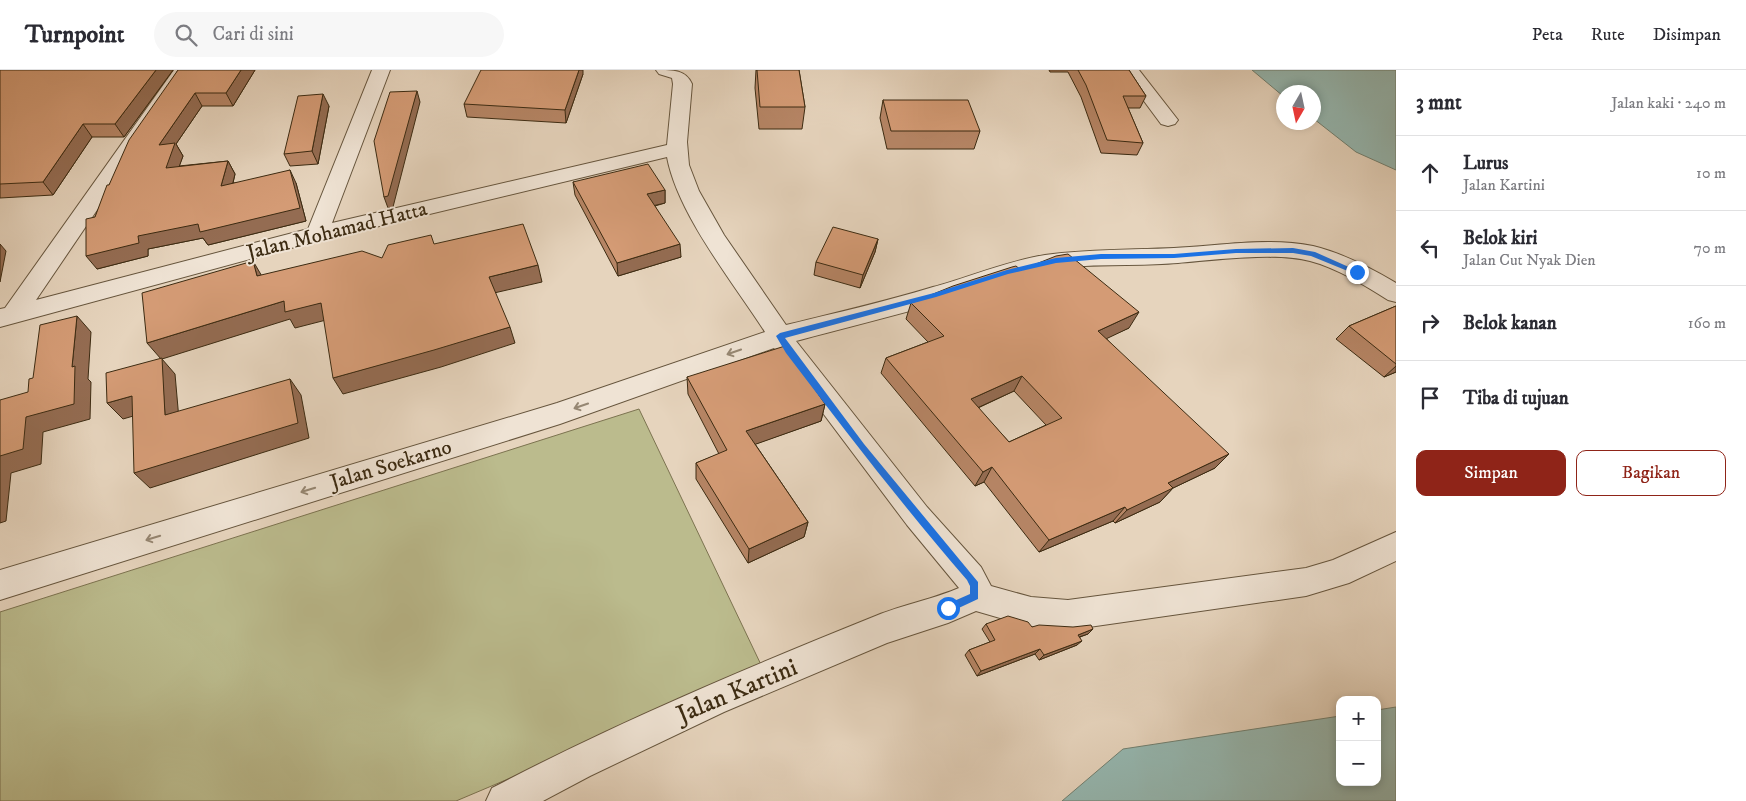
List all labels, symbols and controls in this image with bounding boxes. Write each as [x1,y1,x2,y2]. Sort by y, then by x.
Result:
search box [154,12,504,57]
text: Turnpoint [25,20,124,50]
icon: search [172,21,200,49]
text: Cari di sini [212,23,294,46]
text: Peta [1532,24,1563,46]
text: Rute [1591,24,1625,46]
text: Disimpan [1653,24,1721,46]
north arrow [1276,85,1321,130]
text: 3 mnt [1416,90,1462,116]
text: Jalan kaki · 240 m [1611,93,1726,113]
text: Lurus [1463,152,1508,175]
icon: ahead [1416,159,1444,187]
text: 10 m [1696,163,1726,183]
text: Jalan Kartini [1463,175,1545,195]
street label: Jalan Mohamad Hatta [242,196,430,266]
text: Belok kiri [1463,227,1537,250]
icon: left [1416,234,1444,262]
text: 70 m [1694,238,1726,258]
text: Jalan Cut Nyak Dien [1463,250,1596,270]
route end [1346,261,1369,284]
icon: right [1416,309,1444,337]
text: Belok kanan [1463,312,1557,335]
text: 160 m [1688,313,1726,333]
one-way arrow [727,348,742,357]
icon: arrive [1416,384,1444,412]
text: Tiba di tujuan [1463,387,1569,410]
one-way arrow [573,402,589,411]
street label: Jalan Soekarno [325,434,455,496]
button: Simpan [1416,450,1566,496]
button: Bagikan [1576,450,1726,496]
one-way arrow [301,486,317,496]
one-way arrow [146,534,161,543]
route start [937,597,960,620]
street label: Jalan Kartini [670,652,802,731]
map controls [1336,696,1381,786]
button: + [1336,696,1381,741]
button: − [1336,741,1381,786]

